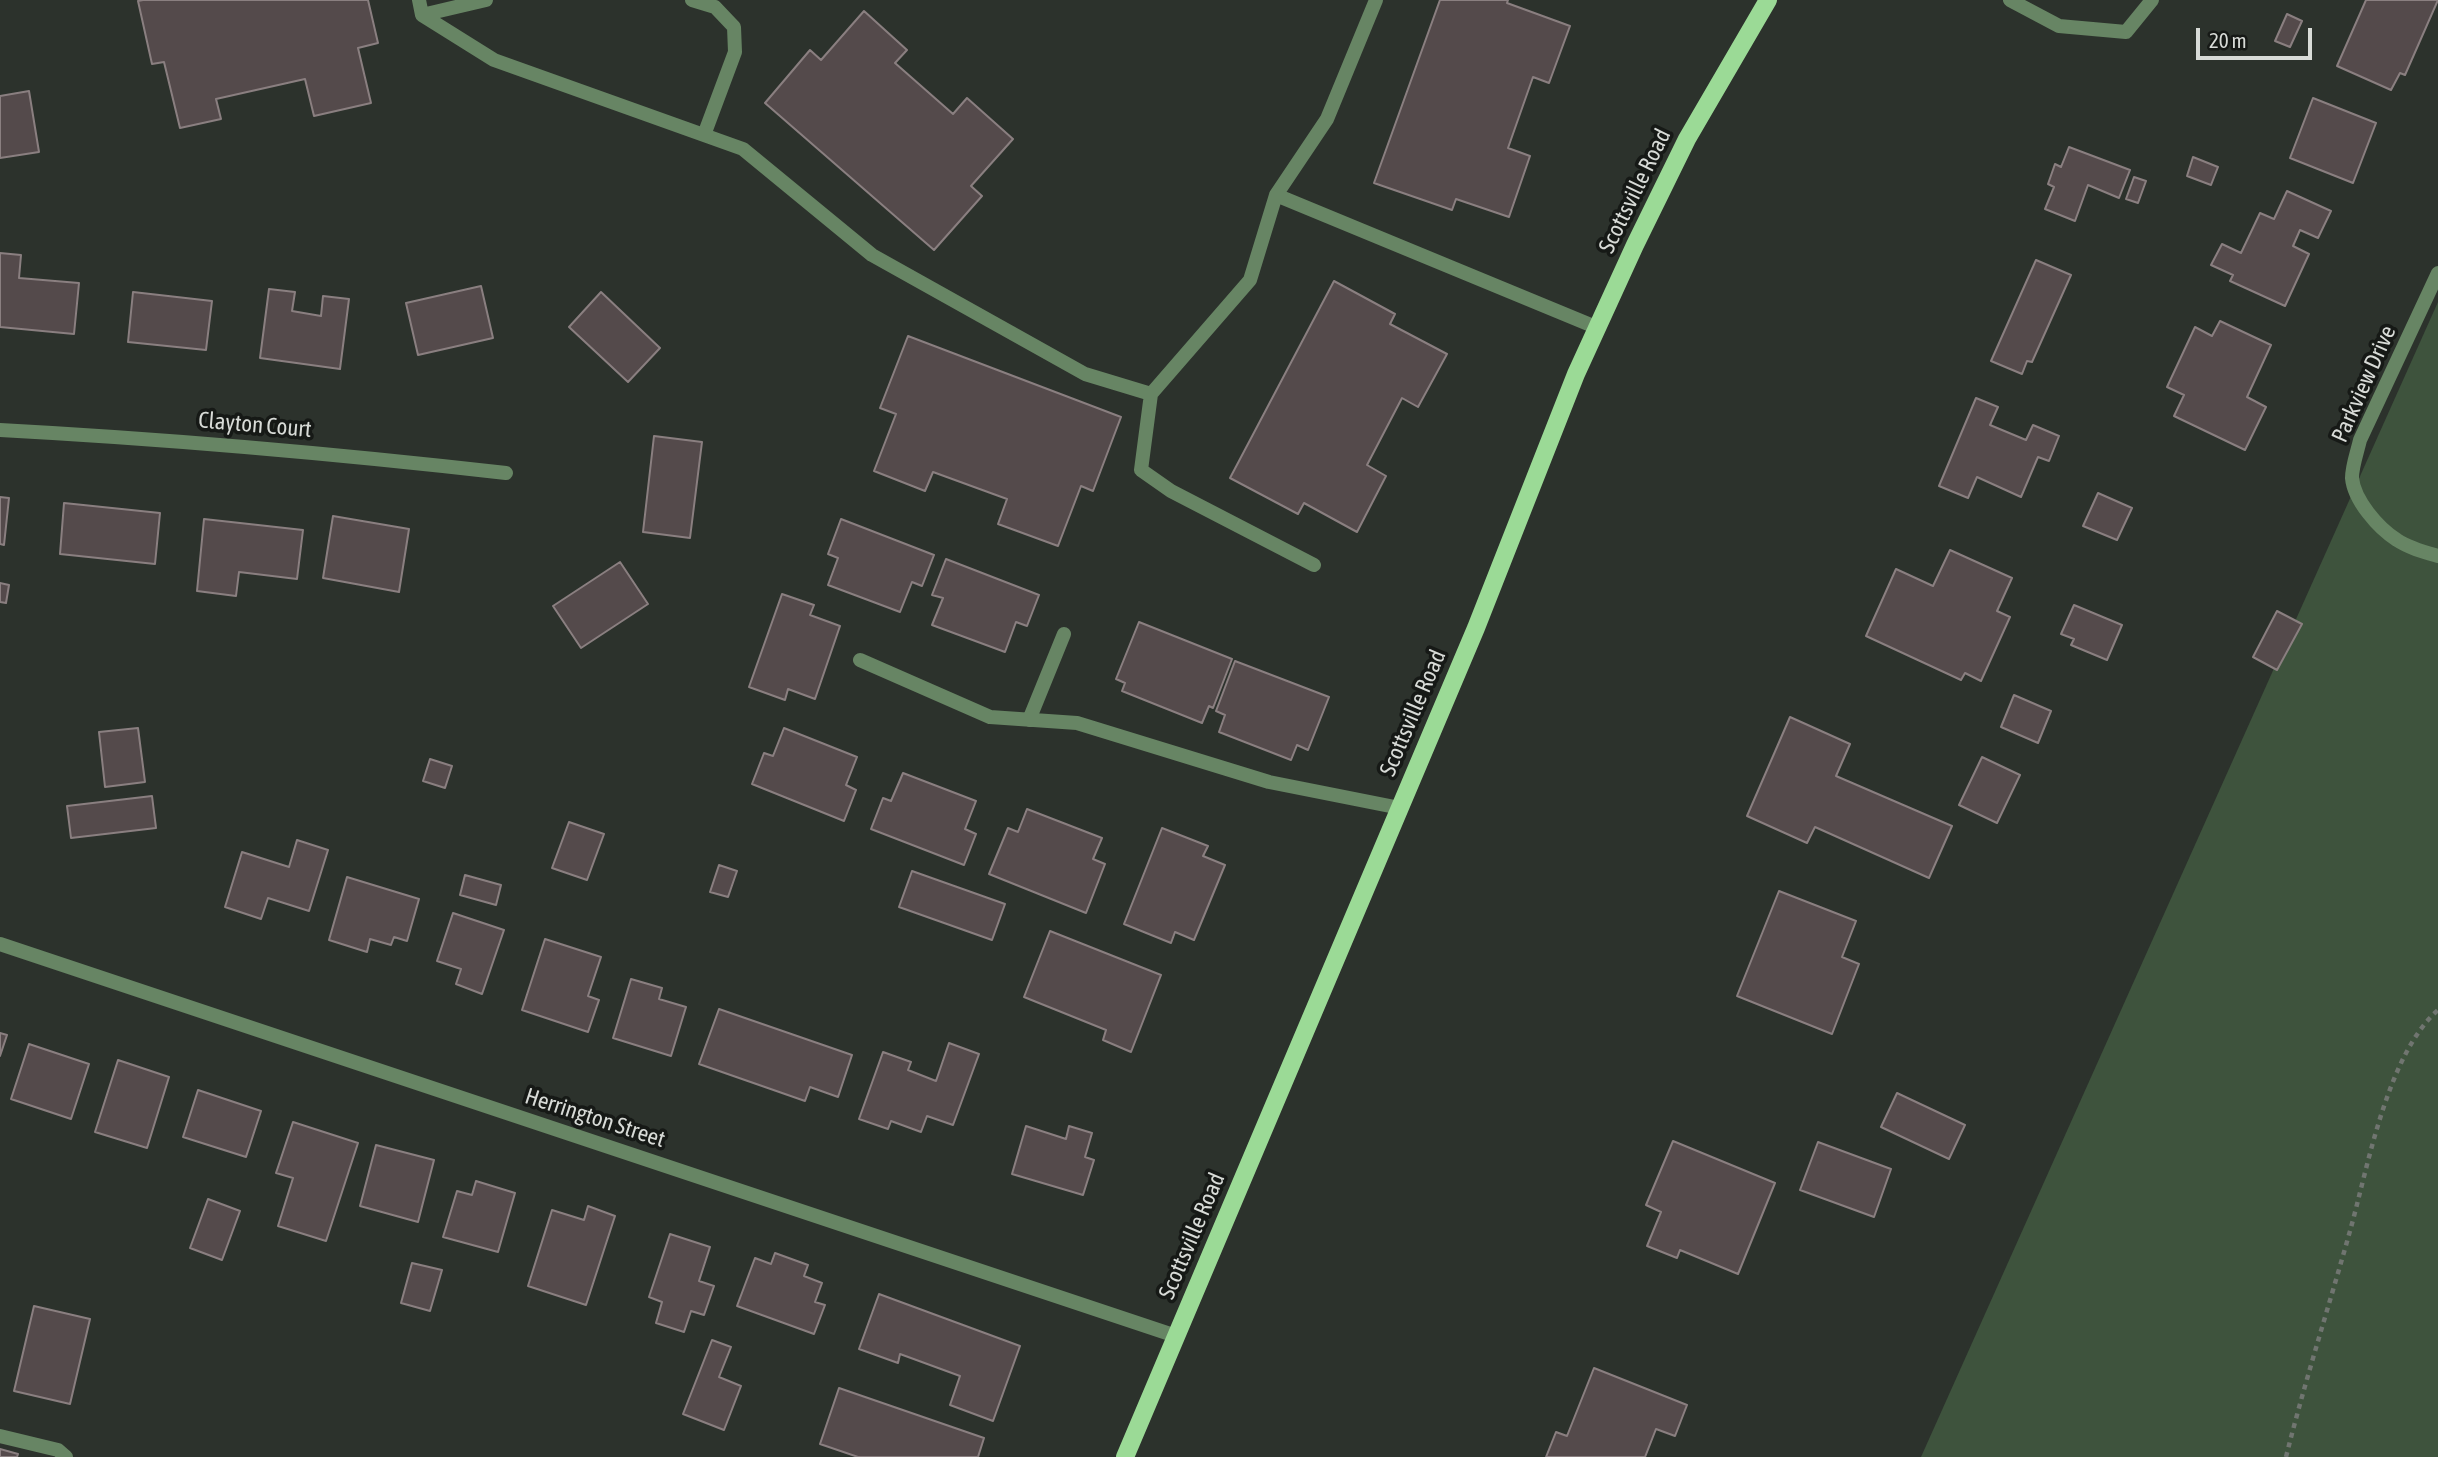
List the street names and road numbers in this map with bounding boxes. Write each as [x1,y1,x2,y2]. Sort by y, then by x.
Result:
street label: Scottsville Road [1593,124,1677,258]
street label: Parkview Drive [2326,321,2402,447]
street label: Clayton Court [197,406,313,444]
street label: Scottsville Road [1374,646,1452,780]
street label: Herrington Street [521,1082,669,1154]
street label: Scottsville Road [1153,1169,1231,1303]

